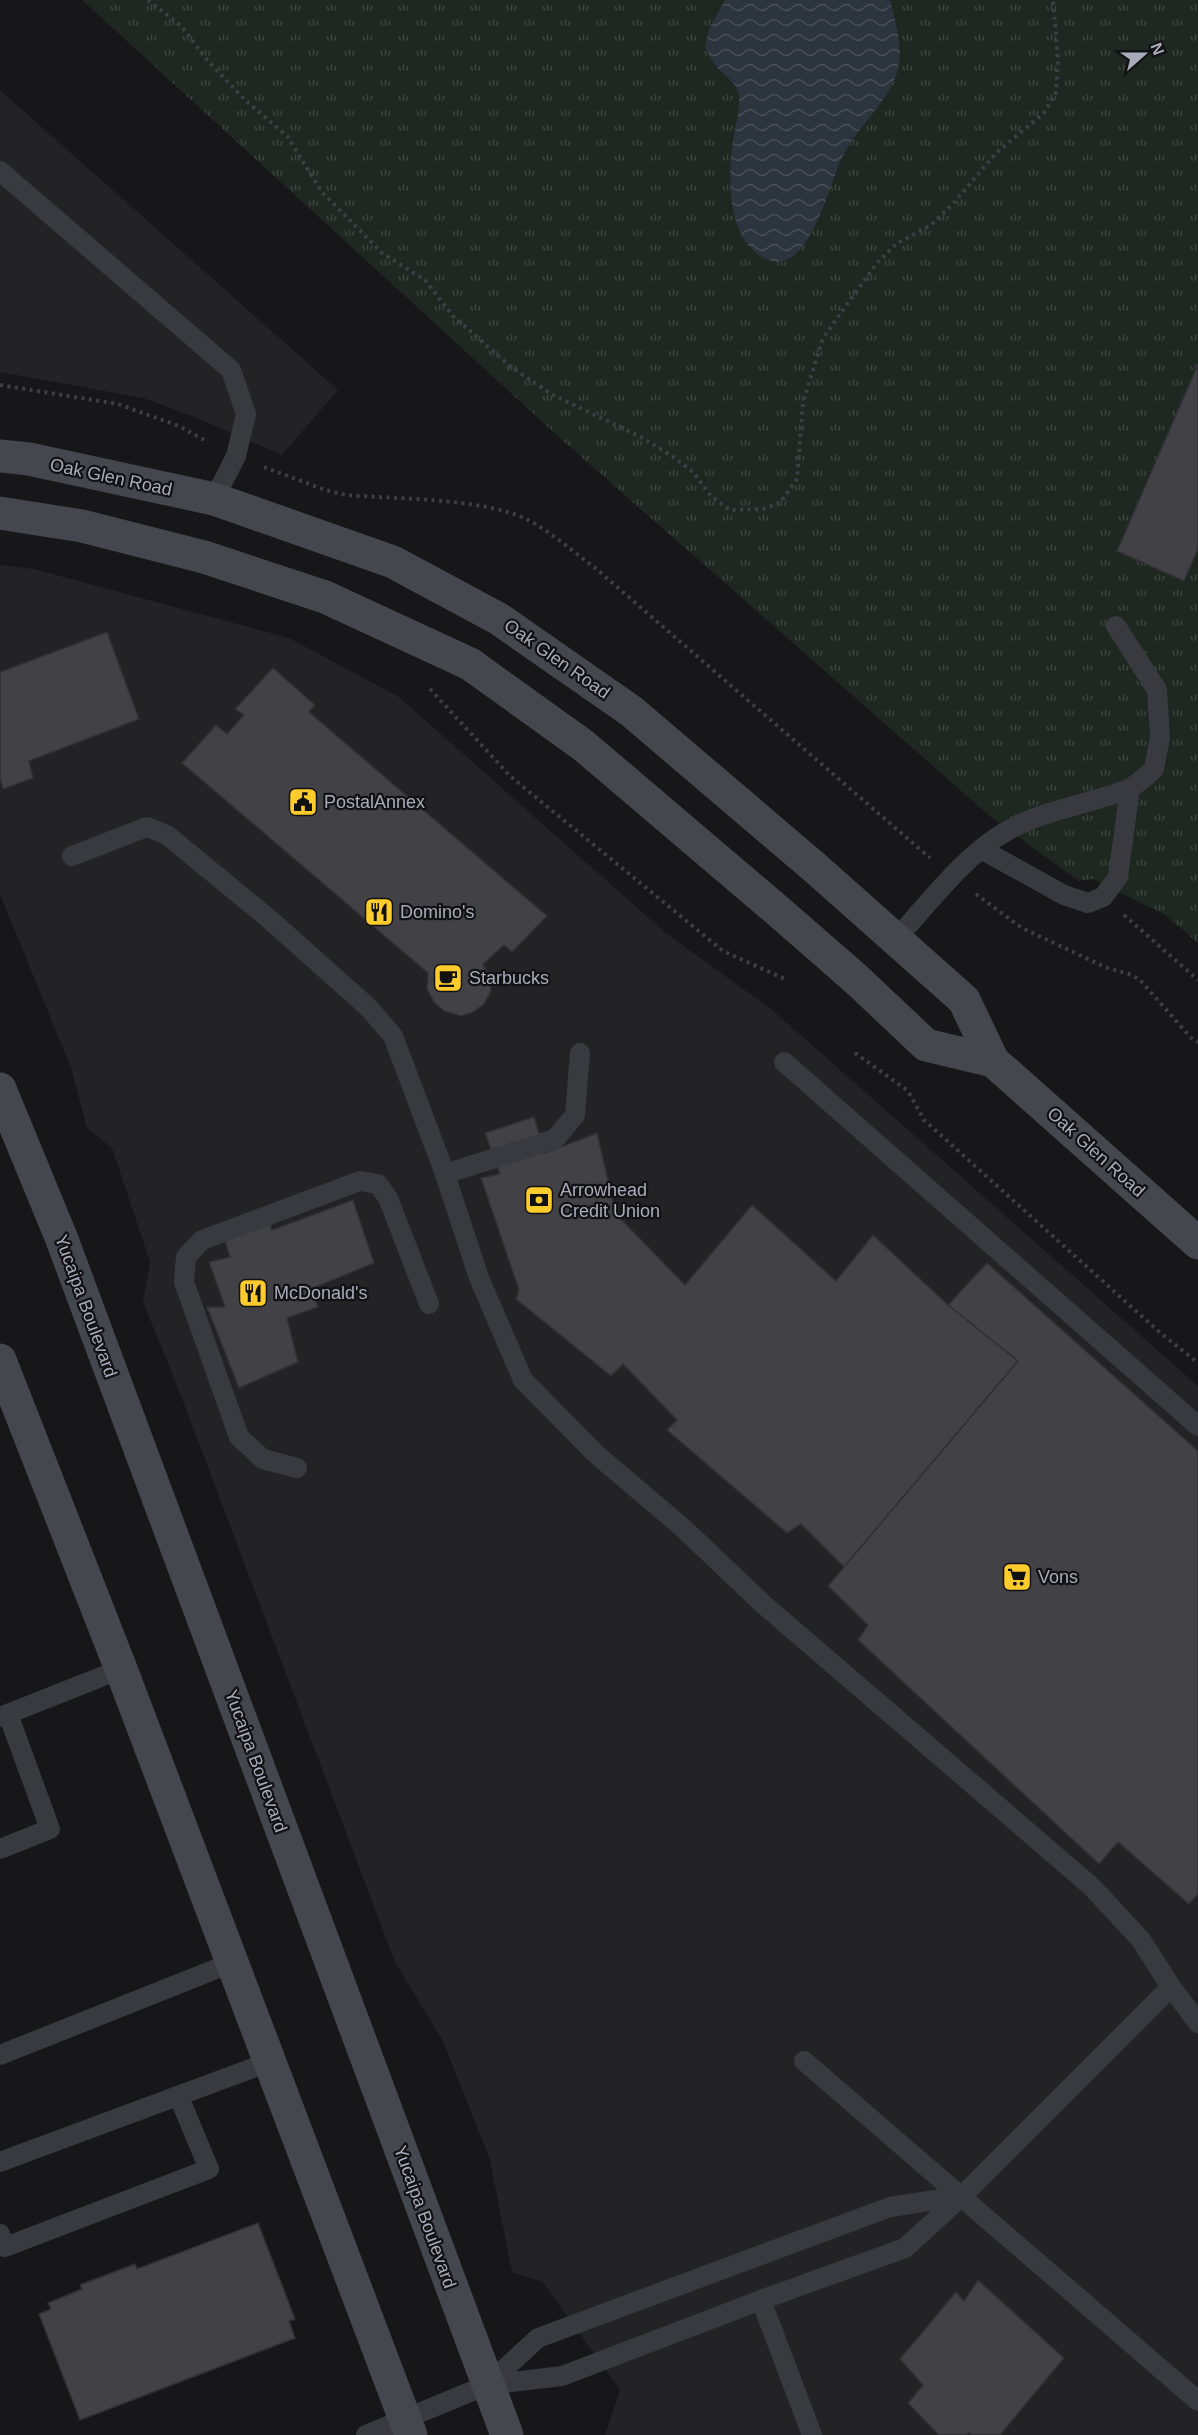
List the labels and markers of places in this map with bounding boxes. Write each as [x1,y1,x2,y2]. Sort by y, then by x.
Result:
public building icon: PostalAnnex [287,786,319,818]
place label: PostalAnnex [324,792,425,812]
restaurant icon: Domino's [363,896,395,928]
place label: Domino's [400,902,474,922]
cafe icon: Starbucks [432,962,464,994]
place label: Starbucks [469,968,549,988]
place label: Arrowhead Credit Union [560,1180,660,1221]
bank icon: Arrowhead Credit Union [523,1184,555,1216]
restaurant icon: McDonald's [237,1277,269,1309]
place label: McDonald's [274,1283,367,1303]
supermarket icon: Vons [1001,1561,1033,1593]
place label: Vons [1038,1567,1078,1587]

